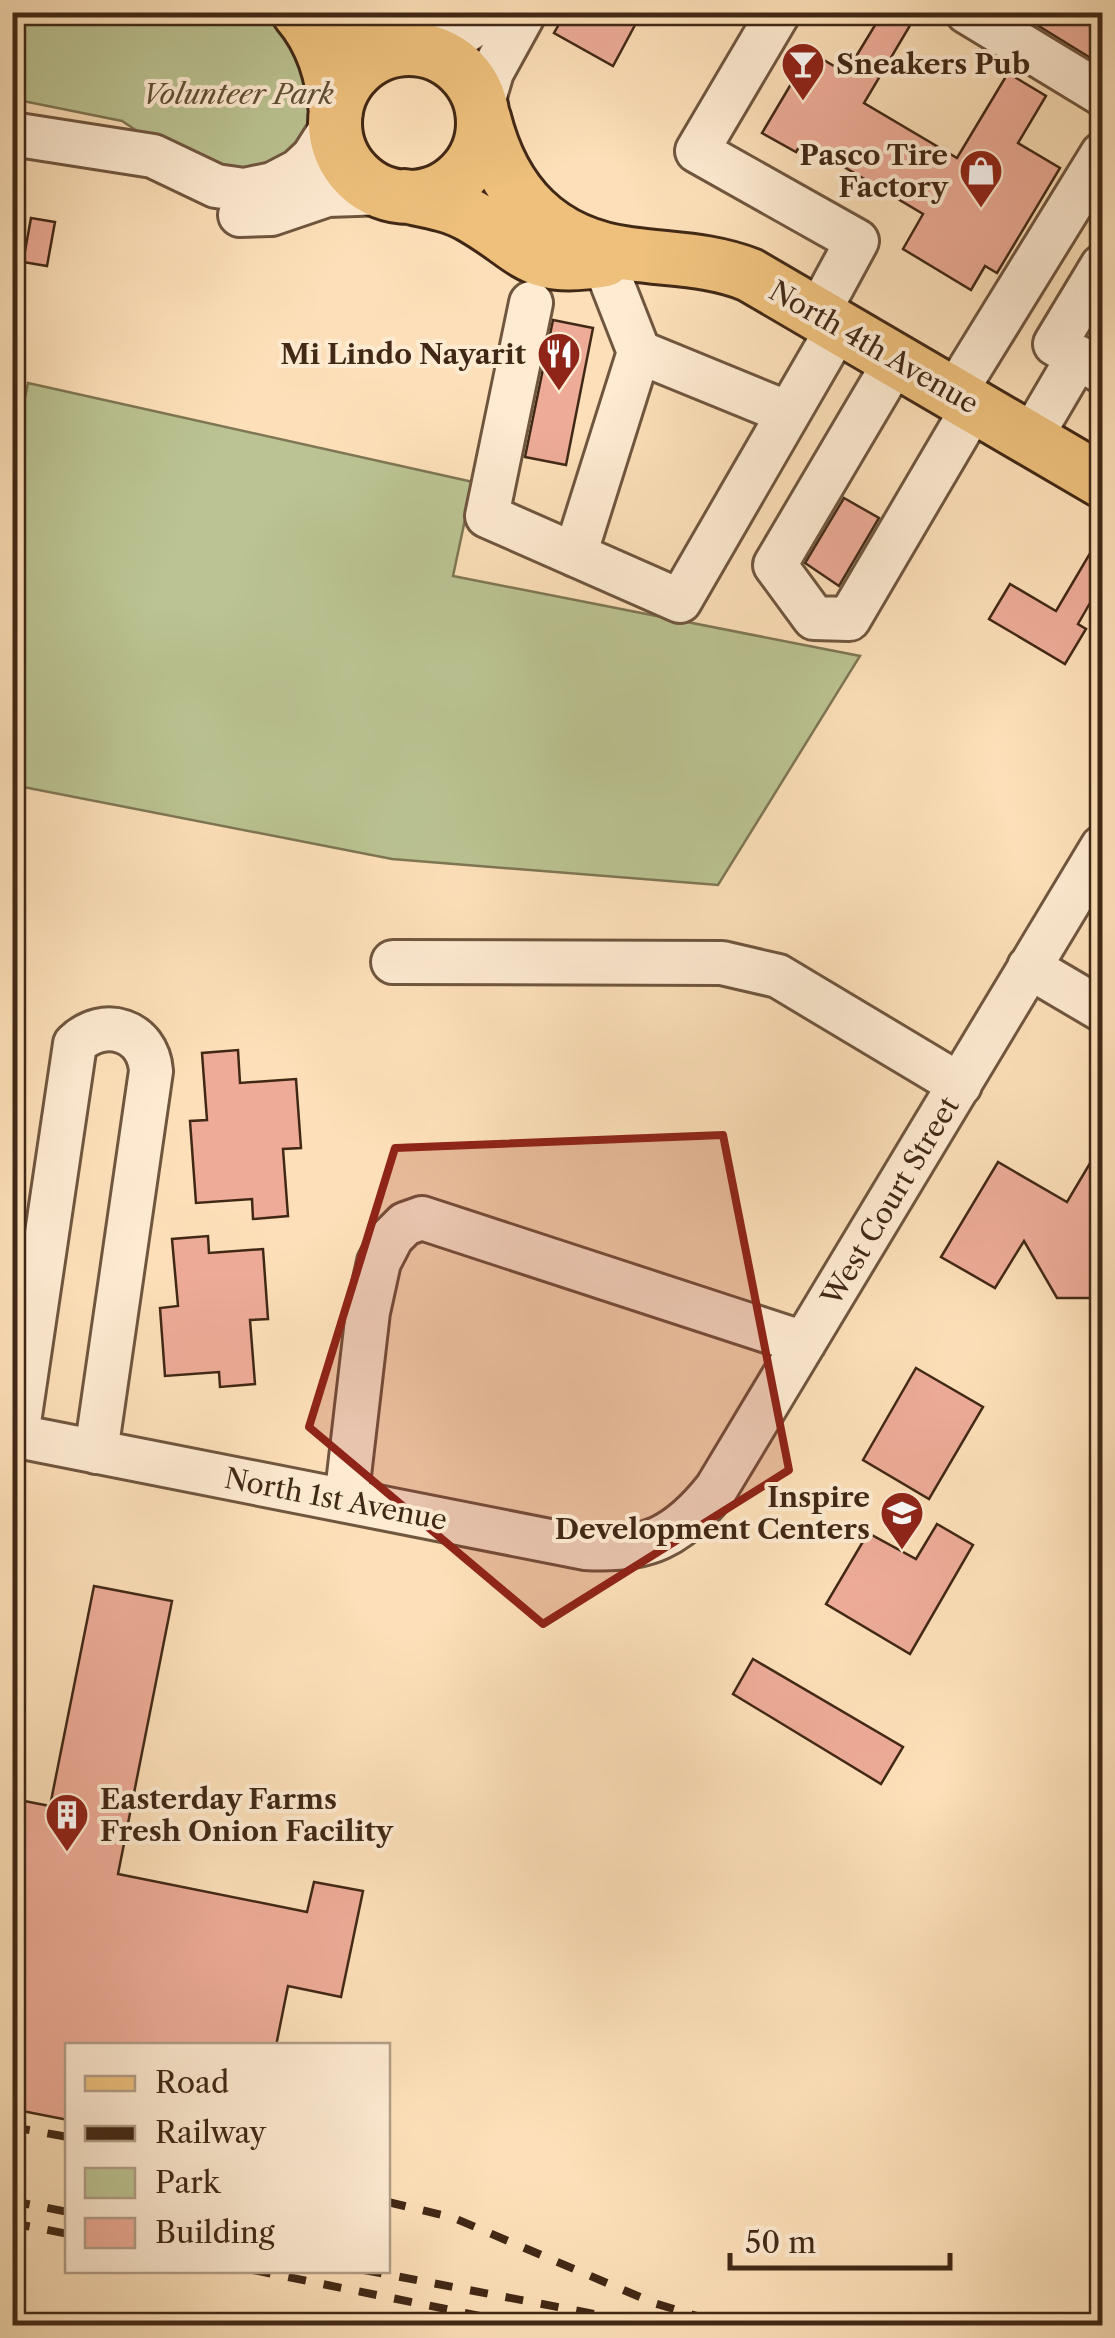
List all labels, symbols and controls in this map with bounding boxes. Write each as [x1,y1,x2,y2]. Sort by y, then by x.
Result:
bar icon: Sneakers Pub [780,41,826,102]
place label: Sneakers Pub [836,47,1030,81]
park label: Volunteer Park [142,77,334,111]
place label: Pasco Tire Factory [800,138,949,204]
shop icon: Pasco Tire Factory [958,148,1004,209]
street label: North 4th Avenue [763,273,985,421]
restaurant icon: Mi Lindo Nayarit [536,331,582,392]
place label: Mi Lindo Nayarit [280,337,527,371]
street label: West Court Street [814,1090,966,1313]
street label: North 1st Avenue [222,1461,450,1537]
place label: Inspire Development Centers [555,1480,870,1546]
school or university icon: Inspire Development Centers [879,1490,925,1551]
place label: Easterday Farms Fresh Onion Facility [100,1782,394,1848]
building icon: Easterday Farms Fresh Onion Facility [44,1792,90,1853]
legend [65,2043,390,2273]
text: Road [155,2064,229,2101]
text: Railway [155,2114,267,2151]
text: Park [155,2164,222,2201]
scale bar [730,2208,950,2270]
text: Building [155,2214,275,2251]
text: 50 m [745,2224,816,2261]

